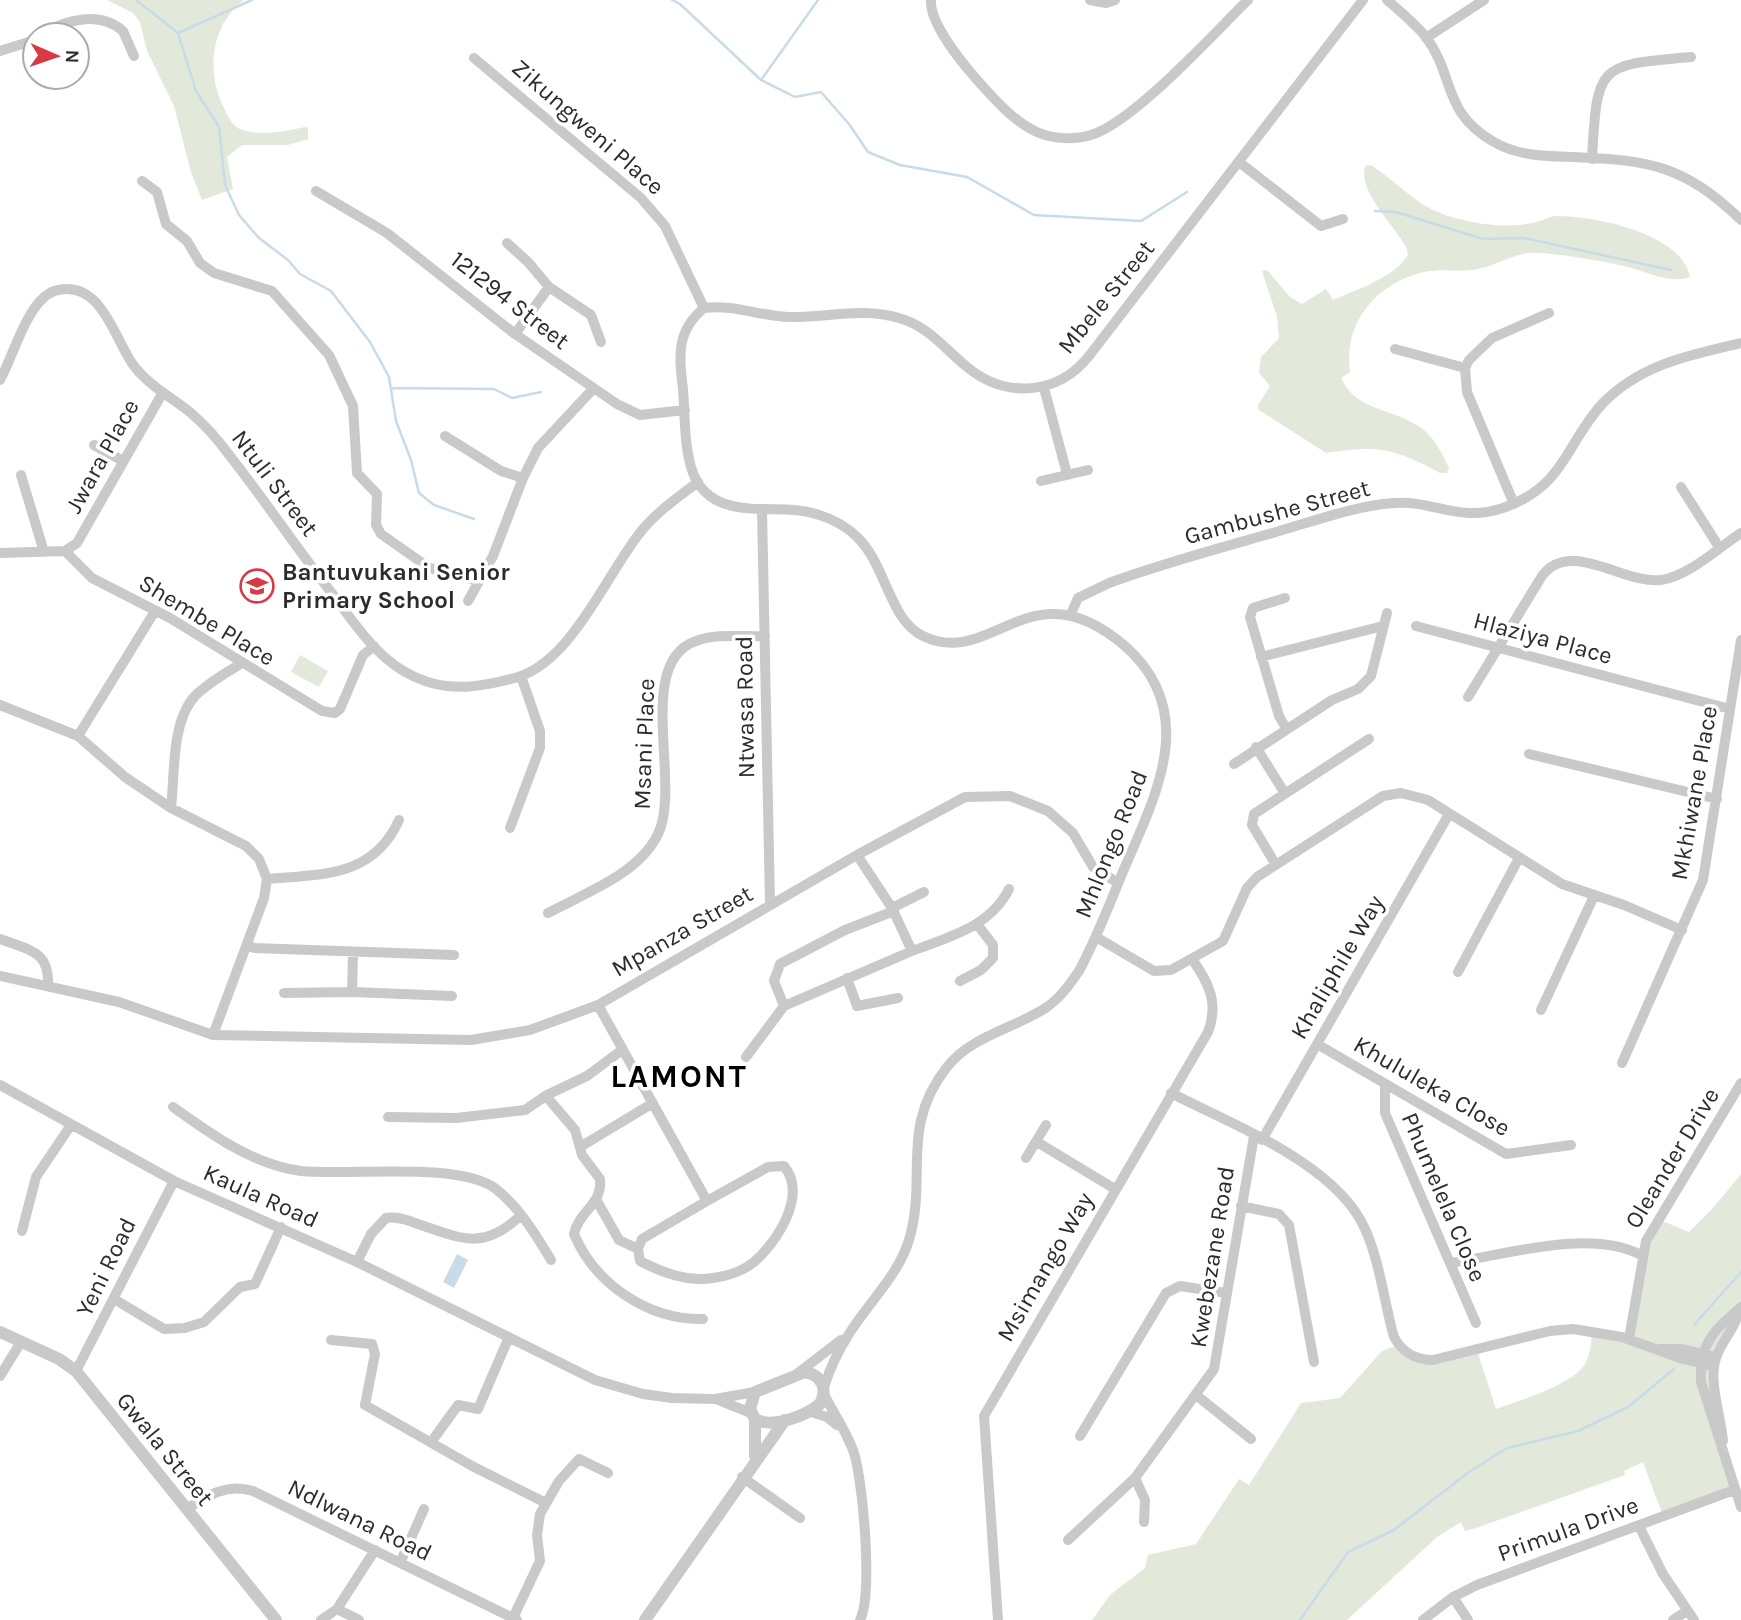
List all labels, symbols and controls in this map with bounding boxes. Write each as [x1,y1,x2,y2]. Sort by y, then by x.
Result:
north arrow [21,21,91,91]
text: N [61,49,83,64]
street label: Zikungweni Place [506,53,670,201]
street label: Mbele Street [1052,235,1160,359]
street label: 121294 Street [445,245,575,355]
street label: Jwara Place [59,394,145,518]
street label: Ntuli Street [226,424,324,542]
street label: Gambushe Street [1181,474,1373,550]
place label: Bantuvukani Senior Primary School [282,558,510,614]
school or university icon: Bantuvukani Senior Primary School [238,567,276,605]
street label: Shembe Place [134,568,280,672]
street label: Hlaziya Place [1471,606,1615,670]
street label: Ntwasa Road [730,635,760,779]
street label: Msani Place [628,678,660,810]
street label: Mkhiwane Place [1665,704,1723,882]
street label: Mhlongo Road [1069,766,1153,922]
street label: Mpanza Street [606,879,758,983]
street label: Khaliphile Way [1284,890,1390,1044]
street label: Khululeka Close [1349,1030,1515,1142]
district label: LAMONT [610,1058,748,1095]
street label: Oleander Drive [1619,1083,1725,1233]
street label: Phumelela Close [1396,1108,1492,1286]
street label: Kaula Road [199,1158,323,1234]
street label: Kwebezane Road [1184,1164,1240,1350]
street label: Msimango Way [991,1187,1099,1347]
street label: Yeni Road [70,1213,142,1321]
street label: Gwala Street [111,1387,219,1511]
street label: Ndlwana Road [283,1473,437,1567]
street label: Primula Drive [1494,1491,1642,1567]

